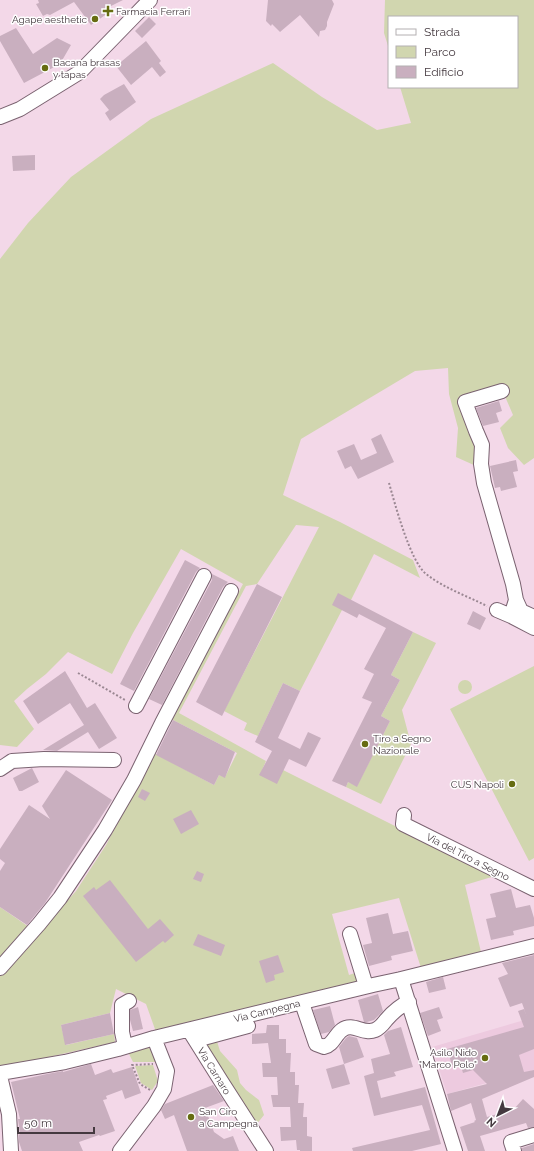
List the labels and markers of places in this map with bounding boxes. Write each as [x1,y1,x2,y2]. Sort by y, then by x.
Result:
marker: Farmacia Ferrari [103,6,113,16]
place label: Farmacia Ferrari [116,6,190,17]
place label: Agape aesthetic [12,14,87,25]
marker: Agape aesthetic [90,14,100,24]
place label: Bacana brasas y tapas [53,57,120,80]
marker: Bacana brasas y tapas [40,63,50,73]
place label: Tiro a Segno Nazionale [373,733,431,756]
marker: Tiro a Segno Nazionale [360,739,370,749]
place label: CUS Napoli [451,779,504,790]
marker: CUS Napoli [507,779,517,789]
place label: Asilo Nido "Marco Polo" [419,1047,477,1070]
marker: Asilo Nido "Marco Polo" [480,1053,490,1063]
place label: San Ciro a Campegna [199,1106,258,1129]
marker: San Ciro a Campegna [186,1112,196,1122]

